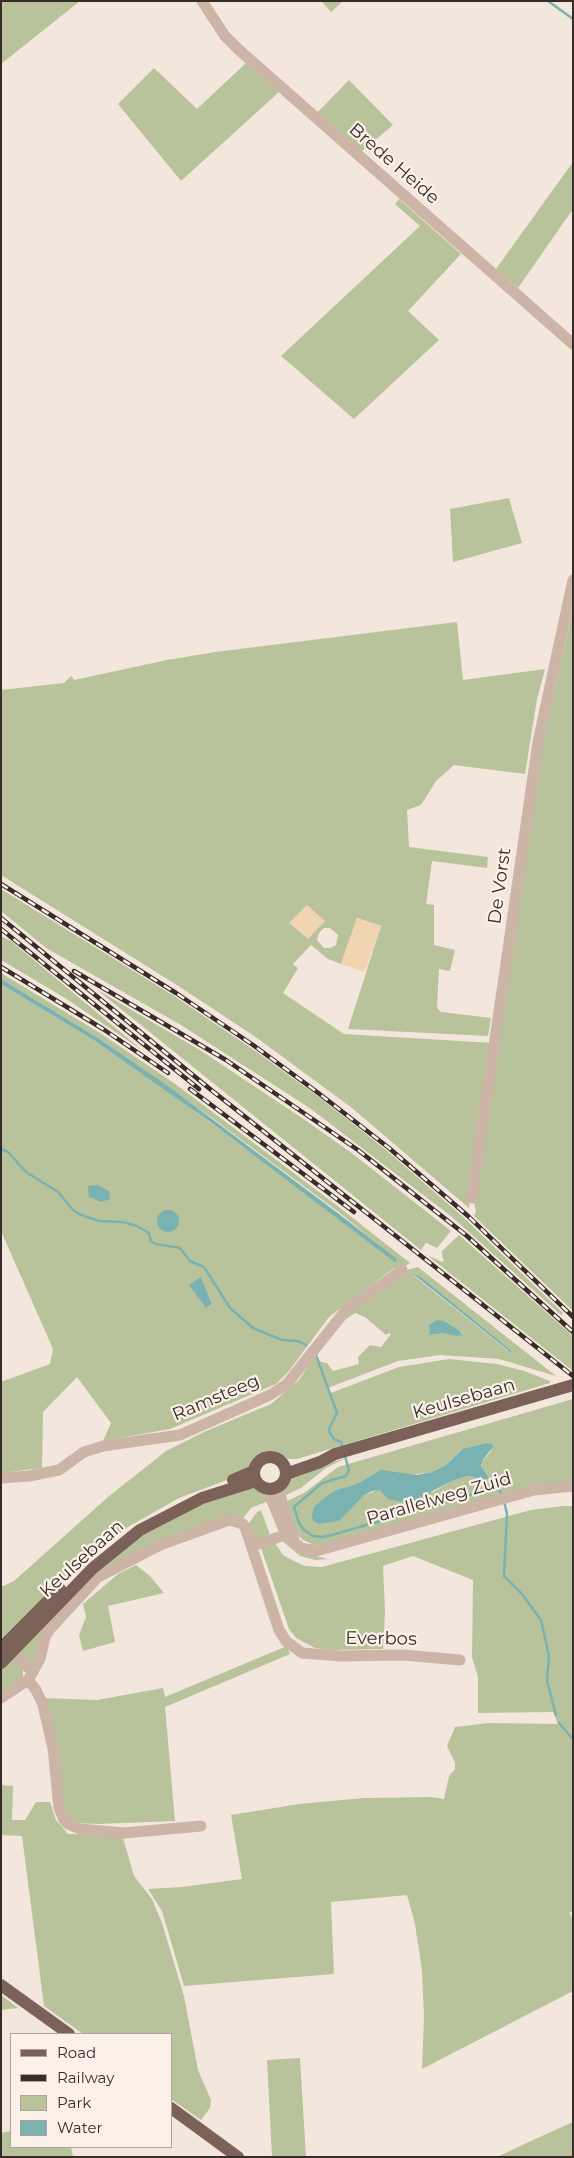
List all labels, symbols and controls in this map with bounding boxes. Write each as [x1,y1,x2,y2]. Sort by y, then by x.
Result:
street label: Brede Heide [344,119,444,209]
street label: De Vorst [484,847,516,925]
street label: Ramsteeg [169,1370,263,1426]
street label: Keulsebaan [410,1374,518,1424]
street label: Parallelweg Zuid [364,1468,514,1530]
street label: Keulsebaan [36,1516,128,1602]
street label: Everbos [345,1628,417,1650]
legend [10,2033,172,2148]
text: Road [57,2043,96,2062]
text: Railway [57,2068,114,2087]
text: Park [57,2093,91,2112]
text: Water [57,2118,103,2137]

